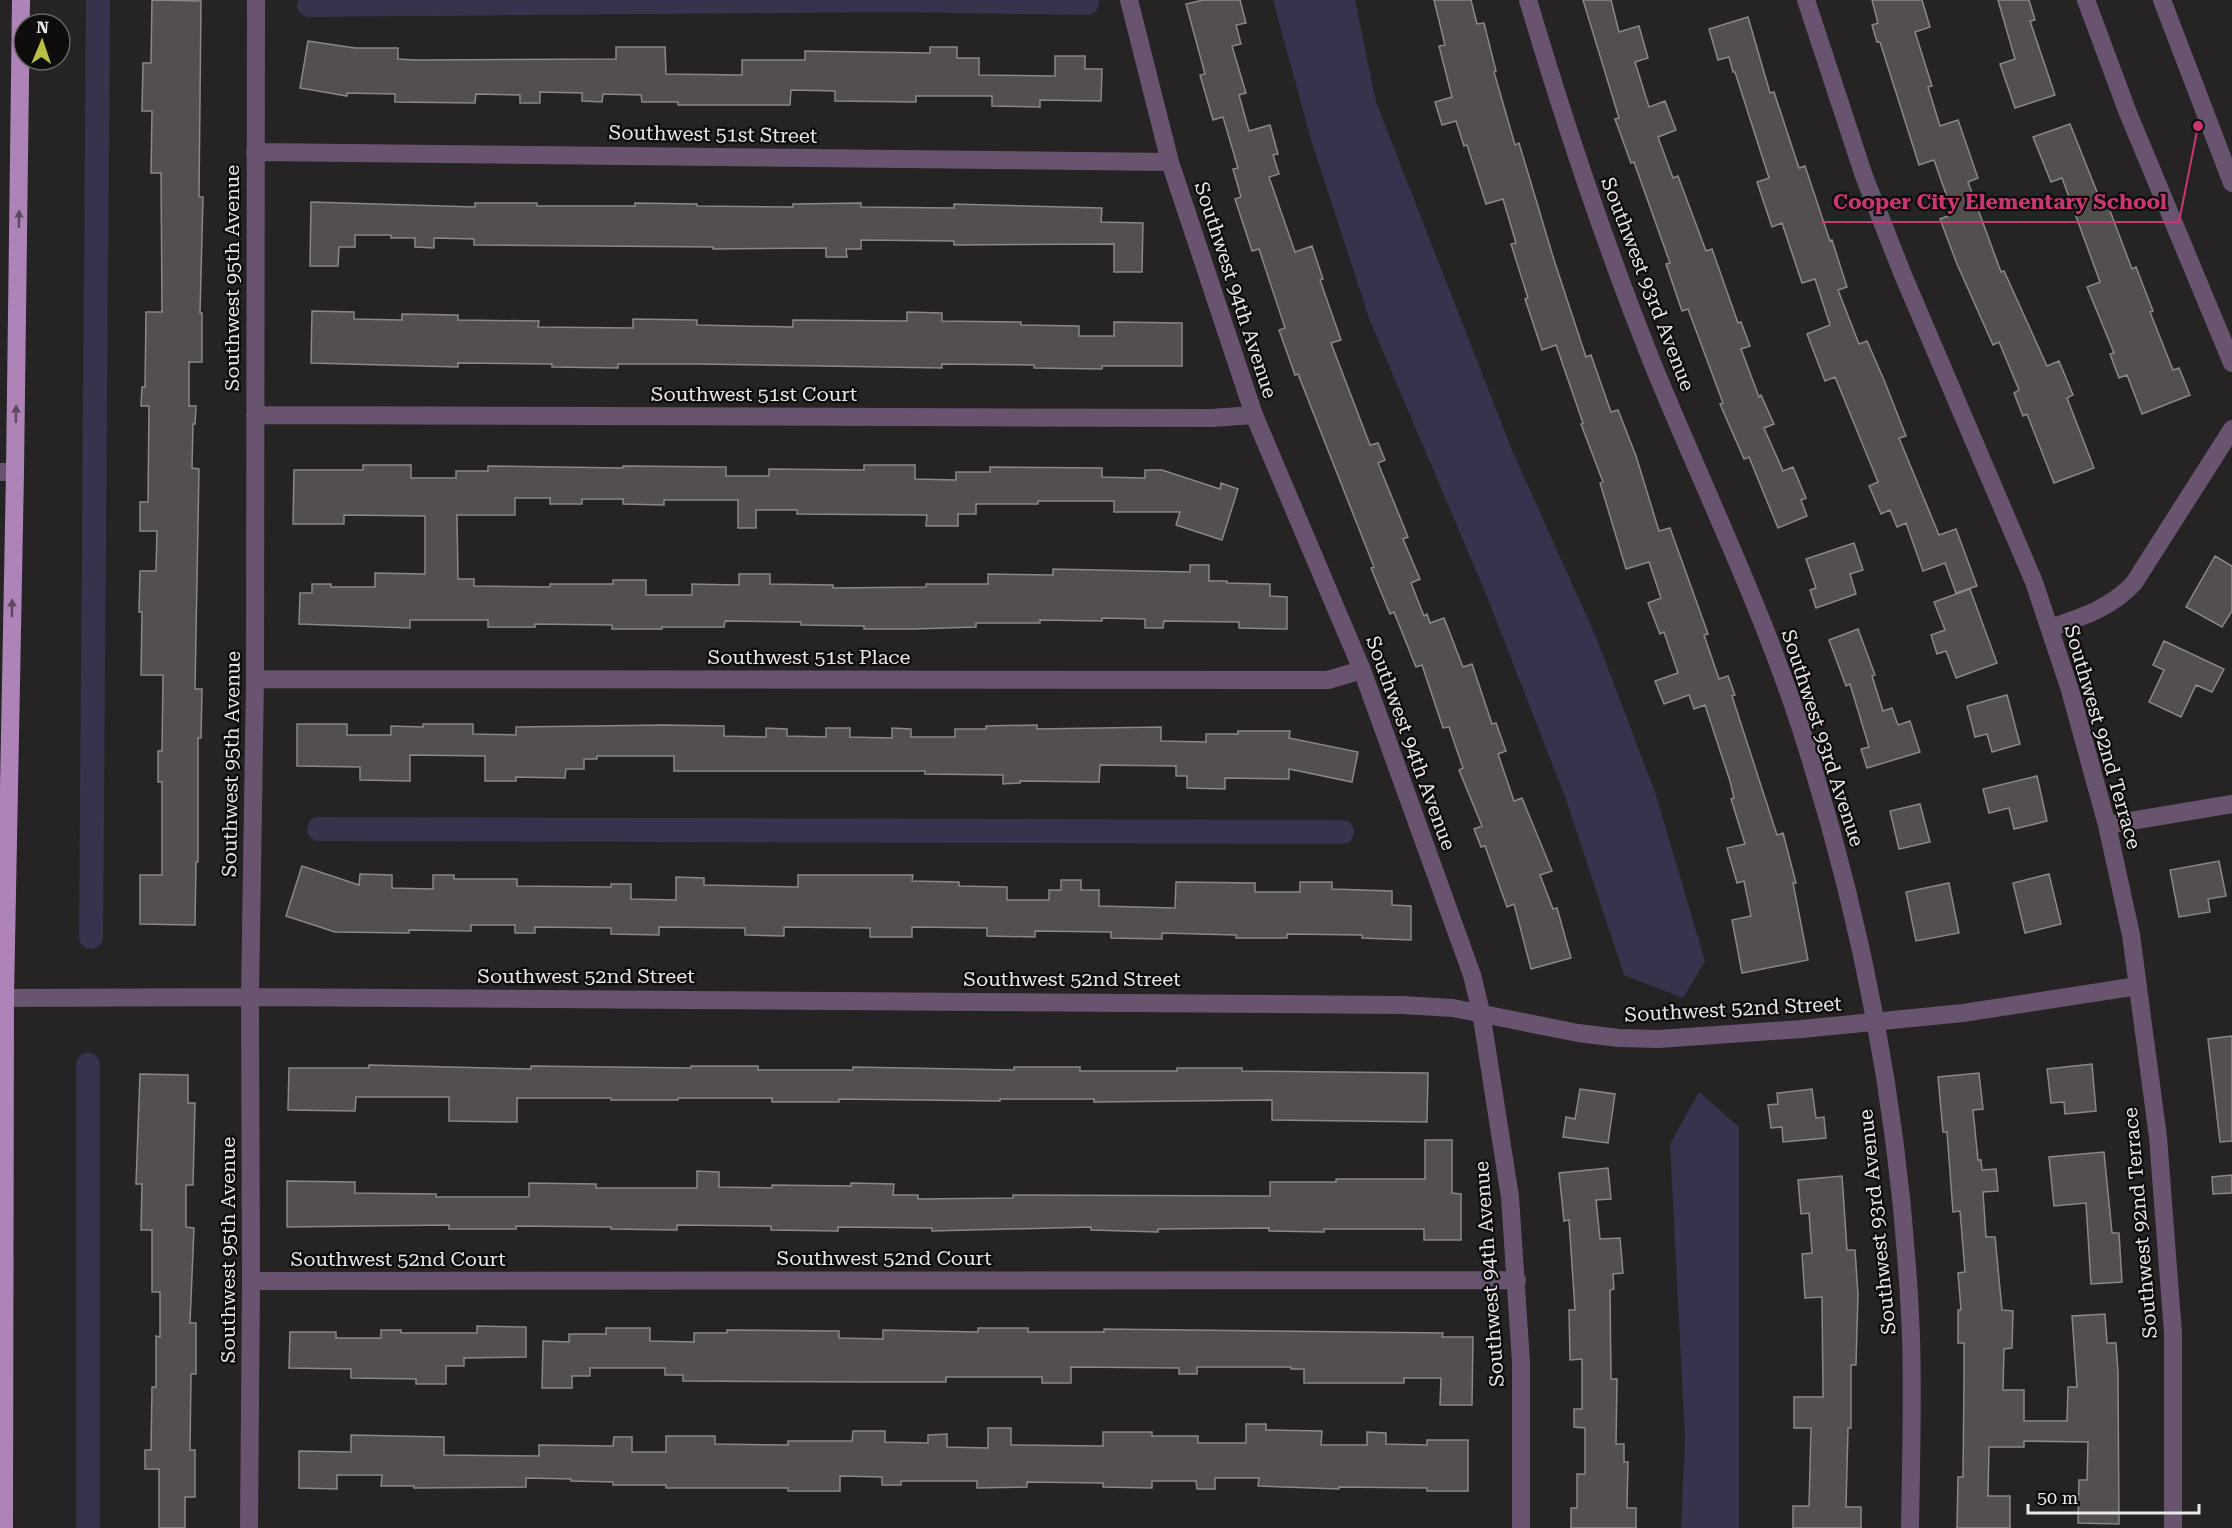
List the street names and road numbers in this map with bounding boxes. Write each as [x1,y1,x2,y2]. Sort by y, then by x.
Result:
street label: Southwest 51st Street [608,120,818,148]
street label: Southwest 95th Avenue [220,165,244,391]
street label: Southwest 93rd Avenue [1596,174,1700,394]
street label: Southwest 94th Avenue [1190,179,1282,401]
street label: Southwest 51st Court [651,382,858,406]
street label: Southwest 92nd Terrace [2059,622,2147,852]
street label: Southwest 93rd Avenue [1777,626,1869,850]
street label: Southwest 94th Avenue [1361,633,1461,853]
street label: Southwest 51st Place [708,645,910,669]
street label: Southwest 95th Avenue [217,651,245,877]
street label: Southwest 52nd Street [477,964,695,988]
street label: Southwest 52nd Street [963,967,1181,991]
street label: Southwest 52nd Street [1624,991,1843,1027]
street label: Southwest 92nd Terrace [2118,1106,2162,1340]
street label: Southwest 93rd Avenue [1853,1108,1901,1336]
street label: Southwest 95th Avenue [216,1137,240,1363]
street label: Southwest 94th Avenue [1469,1160,1509,1388]
street label: Southwest 52nd Court [776,1246,992,1270]
street label: Southwest 52nd Court [290,1247,506,1271]

